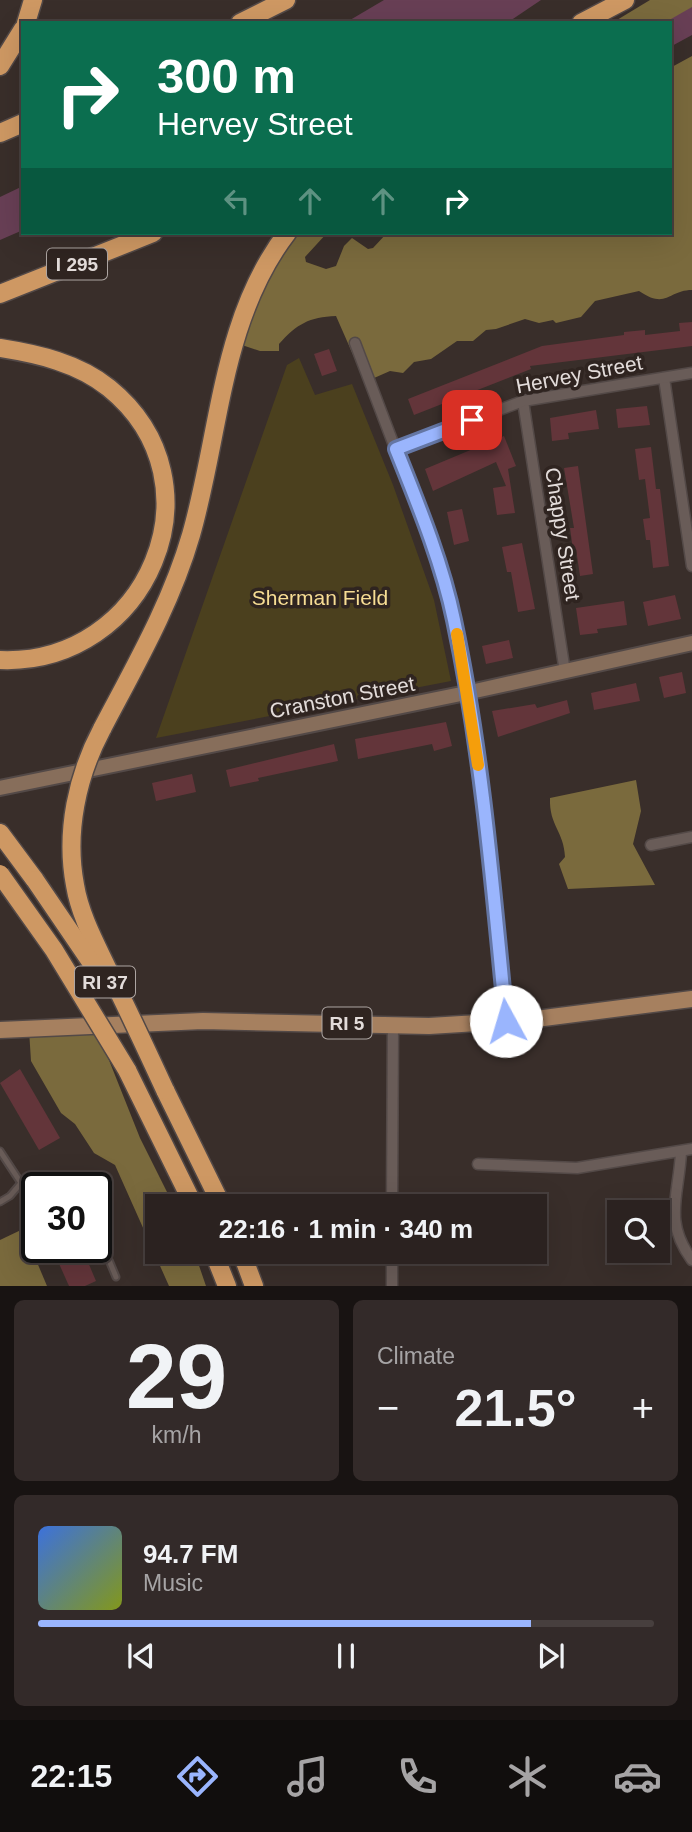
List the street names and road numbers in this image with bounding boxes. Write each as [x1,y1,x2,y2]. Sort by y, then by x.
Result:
road number: I 295 [47,248,107,280]
street label: Hervey Street [514,350,644,398]
street label: Chappy Street [541,466,585,602]
street label: Cranston Street [268,672,417,722]
road number: RI 37 [75,966,135,998]
road number: RI 5 [322,1007,372,1038]

